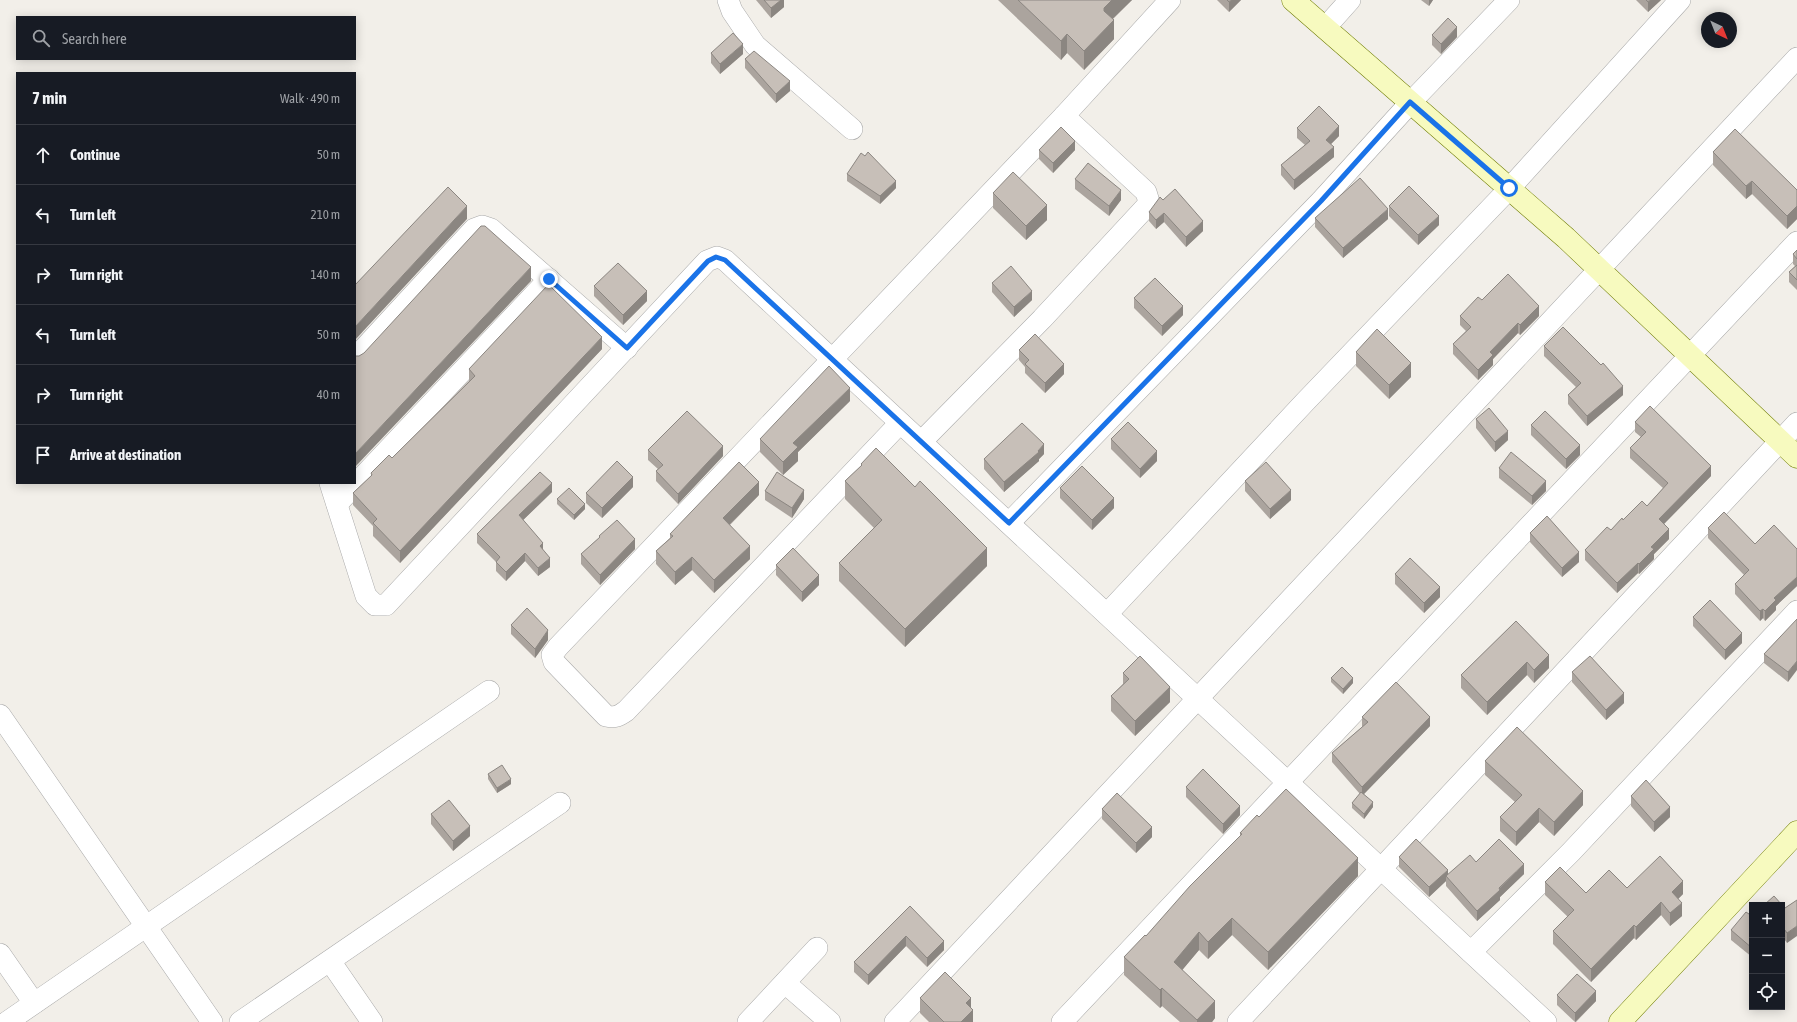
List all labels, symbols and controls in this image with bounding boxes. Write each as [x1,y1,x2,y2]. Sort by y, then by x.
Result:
north arrow [1701,12,1737,48]
search box [16,16,356,60]
icon: search [30,27,52,49]
text: Search here [62,30,127,47]
text: 7 min [32,88,67,108]
text: Walk · 490 m [280,91,340,106]
icon: ahead [32,144,54,166]
text: Continue [70,146,120,163]
text: 50 m [317,147,340,162]
route start [1500,179,1518,197]
icon: left [32,204,54,226]
text: Turn left [70,206,116,223]
text: 210 m [311,207,340,222]
icon: right [32,264,54,286]
text: Turn right [70,266,123,283]
text: 140 m [311,267,340,282]
route end [540,270,558,288]
icon: left [32,324,54,346]
text: Turn left [70,326,116,343]
text: 50 m [317,327,340,342]
icon: right [32,384,54,406]
text: Turn right [70,386,123,403]
text: 40 m [317,387,340,402]
icon: arrive [32,444,54,466]
text: Arrive at destination [70,446,181,463]
map controls [1749,902,1785,1010]
button: + [1749,902,1785,938]
button: − [1749,938,1785,974]
button: locate [1749,974,1785,1010]

